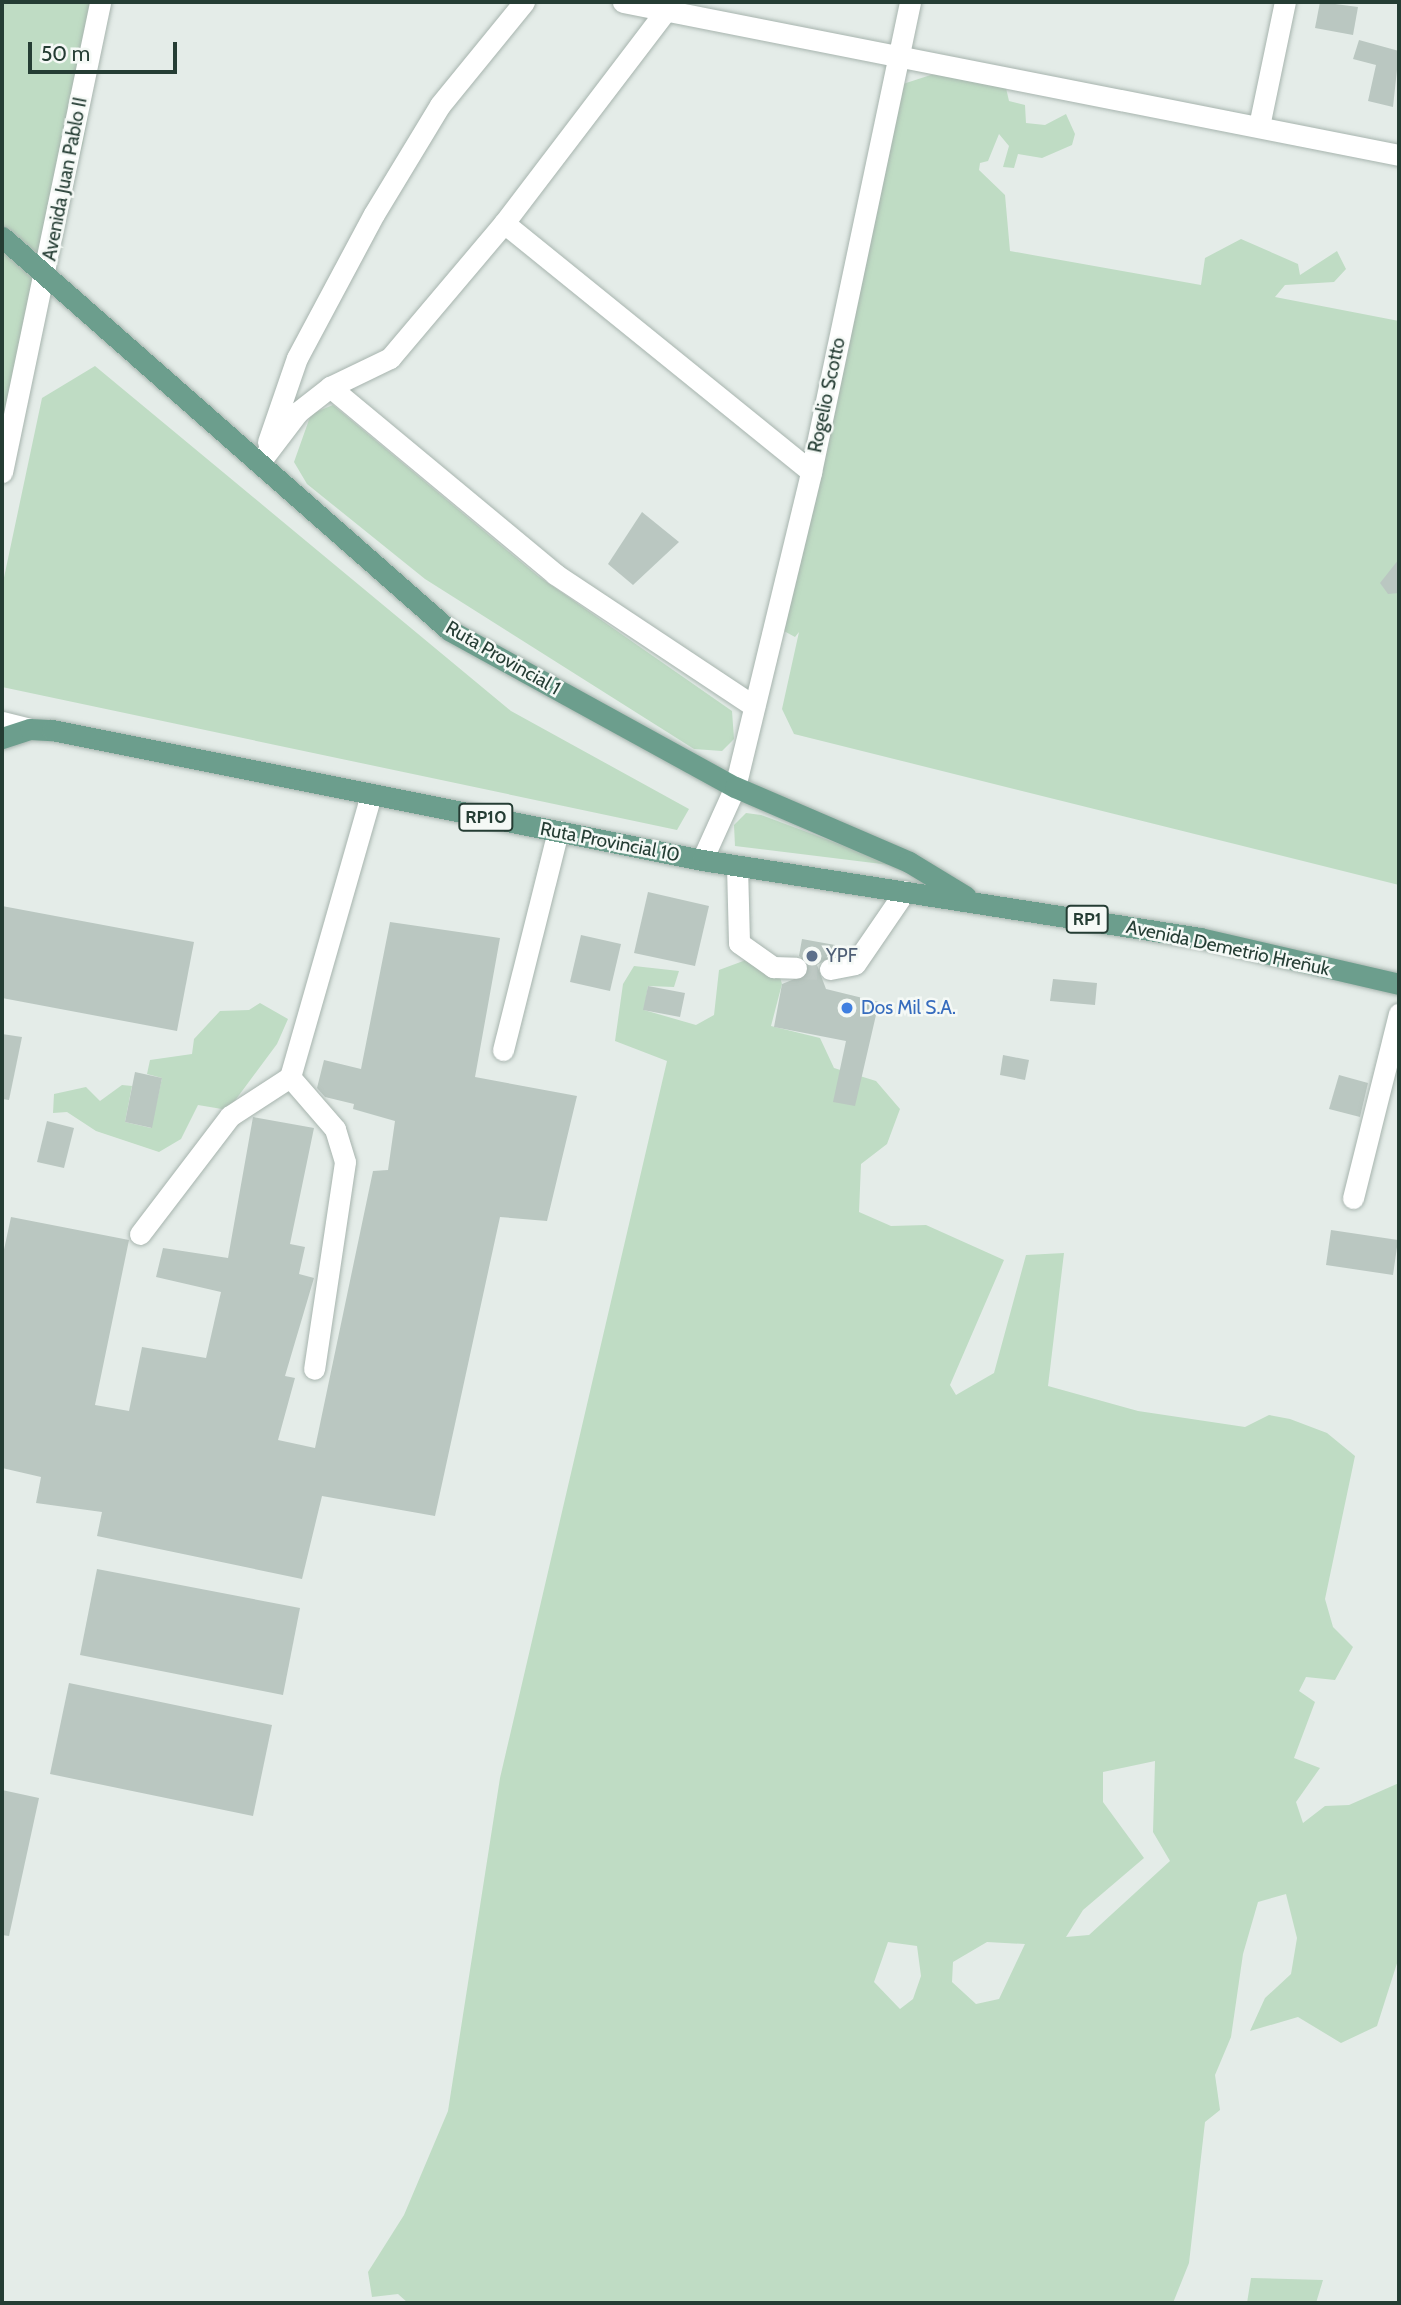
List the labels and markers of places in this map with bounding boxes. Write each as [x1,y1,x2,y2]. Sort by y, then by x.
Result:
place label: YPF [826,945,858,967]
marker: YPF [804,948,820,964]
place label: Dos Mil S.A. [861,997,956,1019]
marker: Dos Mil S.A. [839,1000,855,1016]

